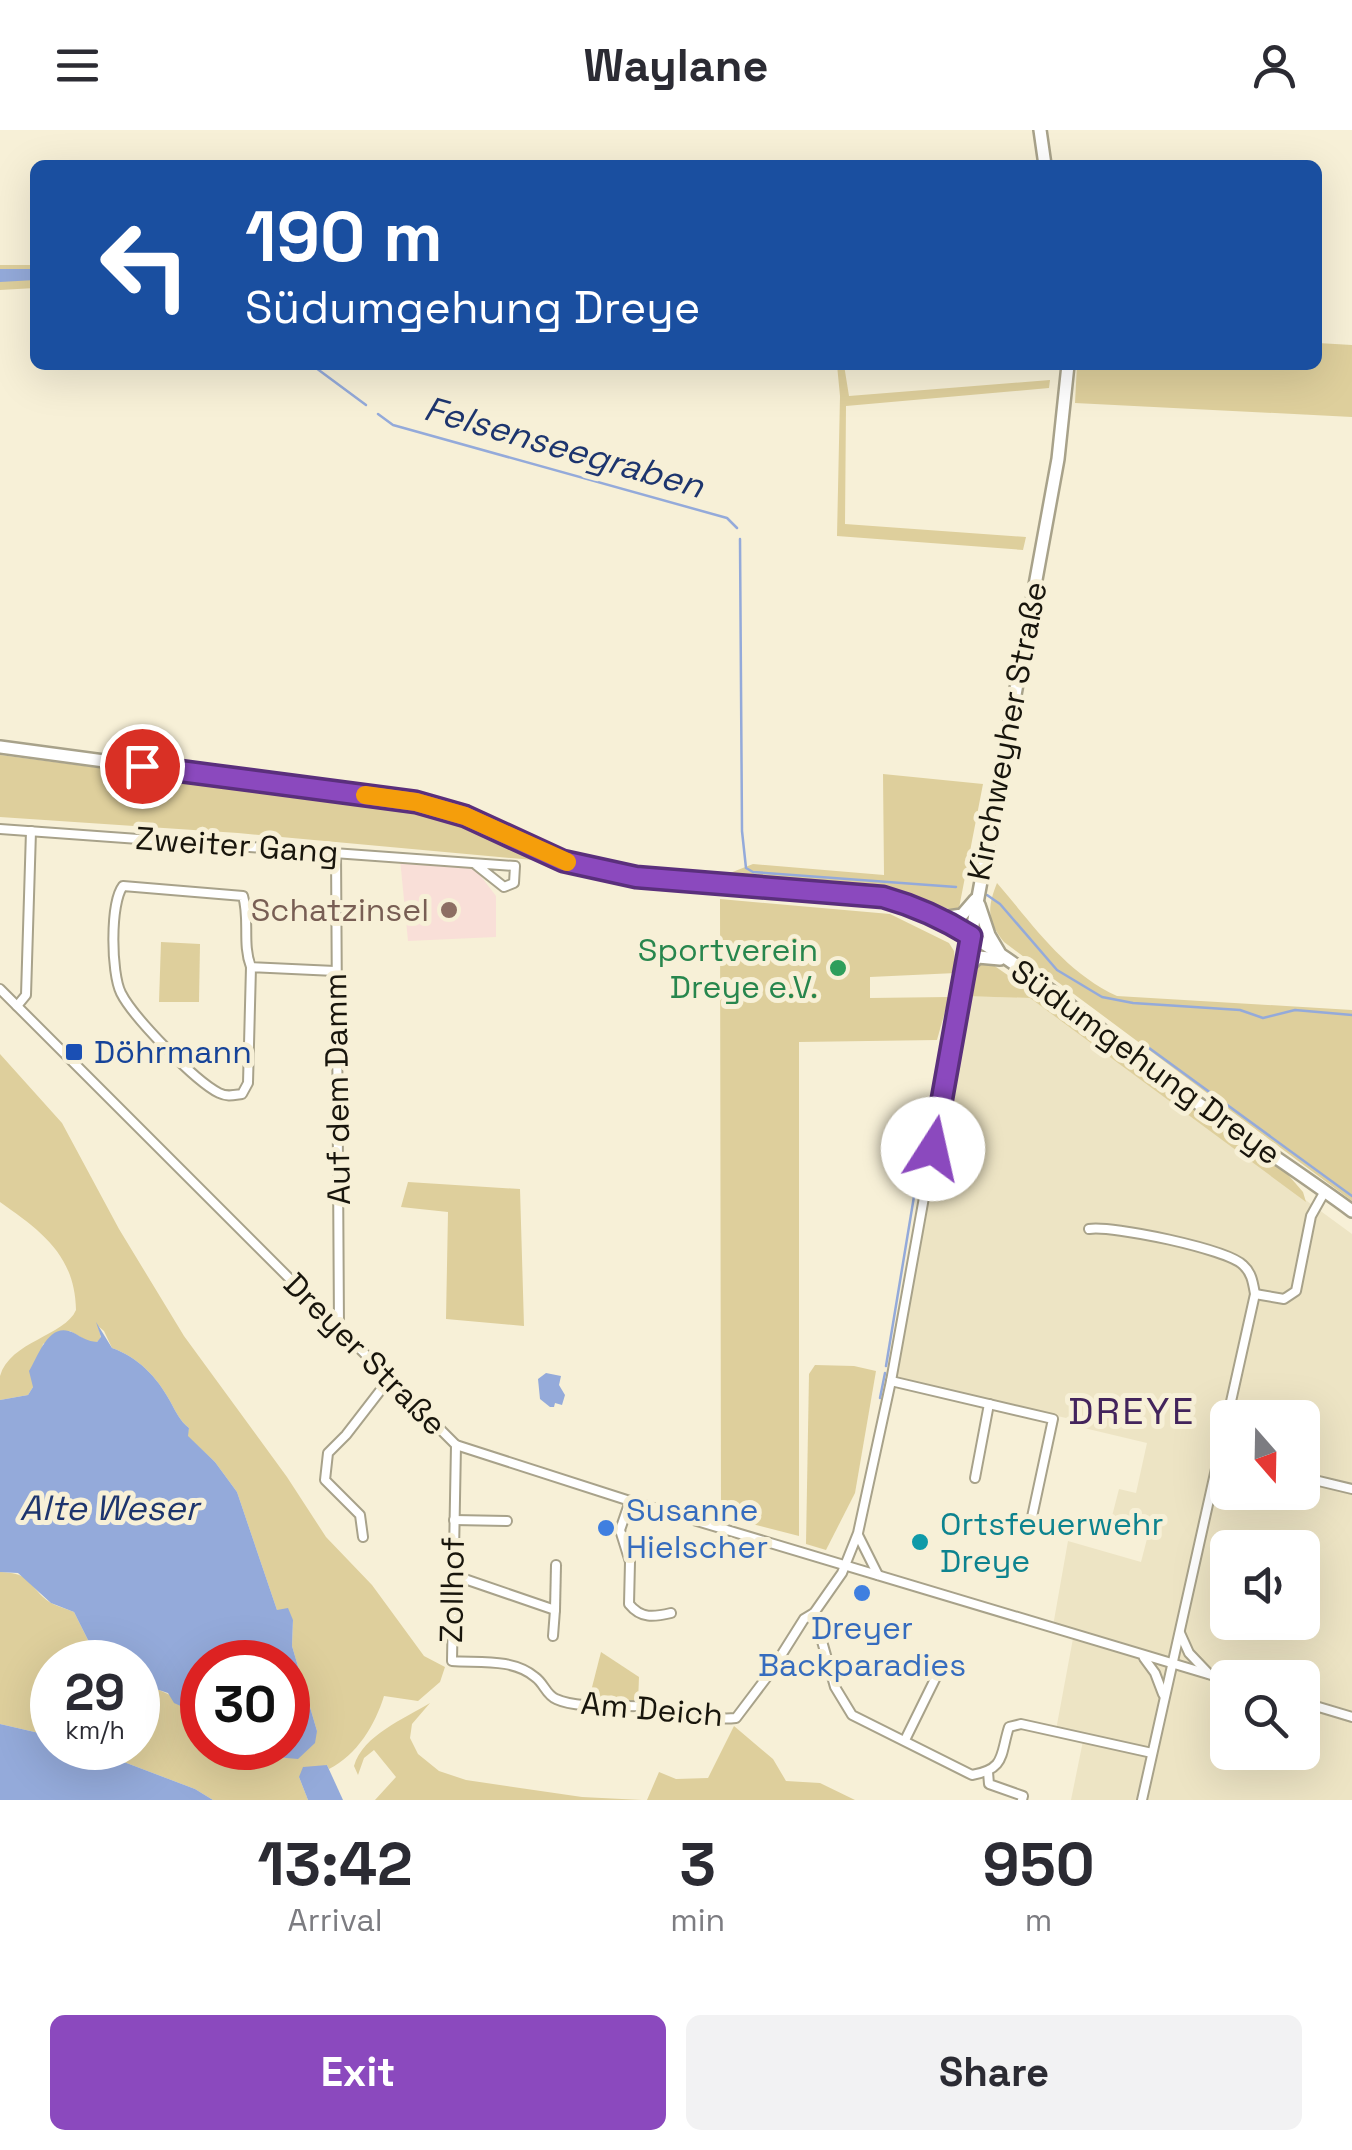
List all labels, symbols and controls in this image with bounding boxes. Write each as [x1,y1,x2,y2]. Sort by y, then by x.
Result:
text: Waylane [584,37,768,94]
icon: menu [50,38,105,93]
icon: person [1247,38,1302,93]
text: 190 m [245,192,443,281]
icon: left [80,200,210,330]
text: Südumgehung Dreye [245,279,701,336]
water label: Felsenseegraben [419,386,709,508]
street label: Kirchweyher Straße [958,578,1056,884]
pin [100,724,185,809]
icon: arrive [115,739,170,794]
street label: Zweiter Gang [134,818,340,872]
place label: Schatzinsel [251,890,429,930]
marker: Schatzinsel [438,899,460,921]
place label: Sportverein Dreye e.V. [638,930,818,1007]
street label: Südumgehung Dreye [1003,951,1289,1173]
marker: Sportverein Dreye e.V. [827,957,849,979]
street label: Auf dem Damm [315,973,359,1205]
place label: Döhrmann [94,1032,252,1072]
marker: Döhrmann [63,1041,85,1063]
position arrow [881,1097,985,1201]
street label: Dreyer Straße [275,1264,455,1444]
district label: DREYE [1068,1387,1196,1435]
north arrow [1210,1400,1320,1510]
map controls [1210,1400,1320,1770]
water label: Alte Weser [20,1486,202,1530]
place label: Susanne Hielscher [626,1490,768,1567]
place label: Ortsfeuerwehr Dreye [940,1504,1164,1581]
marker: Susanne Hielscher [595,1517,617,1539]
button: sound [1210,1530,1320,1640]
marker: Ortsfeuerwehr Dreye [909,1531,931,1553]
street label: Zollhof [431,1536,473,1644]
marker: Dreyer Backparadies [851,1582,873,1604]
place label: Dreyer Backparadies [758,1608,966,1685]
speed limit sign: 30 [180,1640,310,1770]
button: search [1210,1660,1320,1770]
text: 29 [65,1661,125,1725]
street label: Am Deich [579,1683,725,1735]
text: km/h [65,1714,125,1746]
text: 13:42 [257,1826,413,1903]
text: 3 [679,1826,716,1903]
text: 950 [983,1826,1095,1903]
text: Arrival [288,1900,383,1940]
text: min [670,1900,725,1940]
text: m [1025,1900,1052,1940]
button: Exit [50,2015,666,2130]
button: Share [686,2015,1302,2130]

